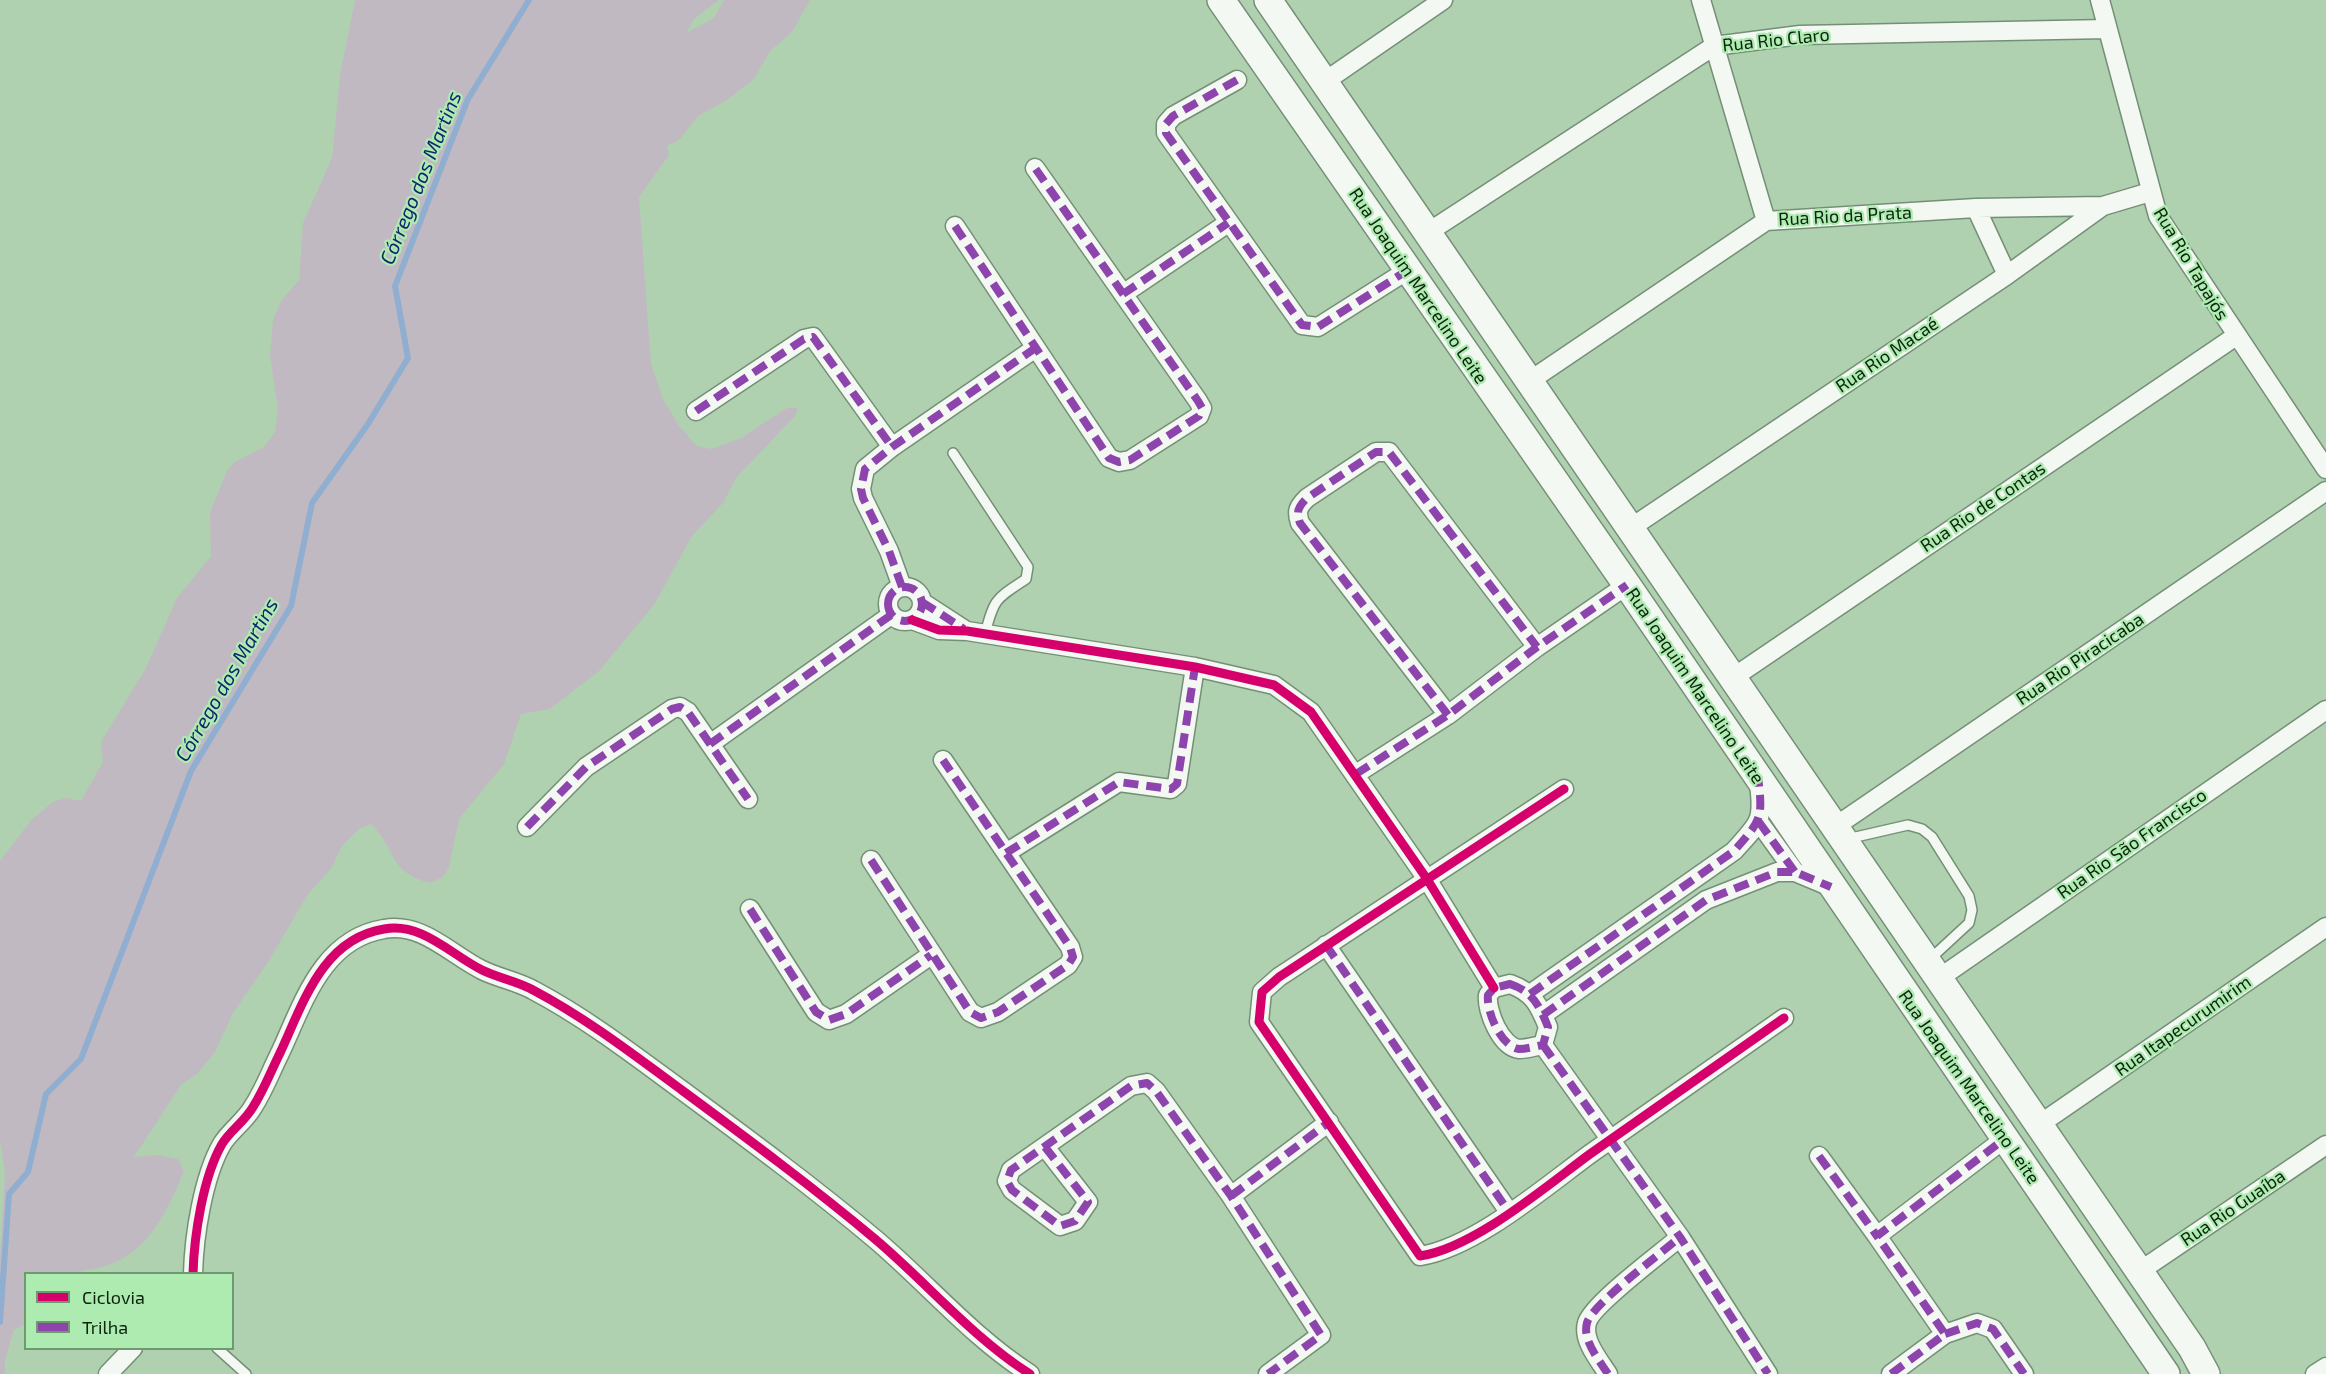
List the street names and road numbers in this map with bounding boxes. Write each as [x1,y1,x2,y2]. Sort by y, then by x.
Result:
street label: Rua Rio Claro [1721,24,1831,56]
street label: Rua Joaquim Marcelino Leite [1344,184,1492,388]
street label: Rua Rio da Prata [1778,202,1912,230]
street label: Rua Rio Tapajós [2149,204,2233,324]
street label: Rua Rio Macaé [1832,313,1942,397]
street label: Rua Rio de Contas [1916,457,2050,557]
street label: Rua Joaquim Marcelino Leite [1621,584,1769,788]
street label: Rua Rio Piracicaba [2012,608,2148,710]
street label: Rua Rio São Francisco [2053,784,2211,904]
street label: Rua Itapecurumirim [2111,971,2255,1081]
street label: Rua Joaquim Marcelino Leite [1894,986,2044,1188]
street label: Rua Rio Guaíba [2177,1165,2289,1251]

